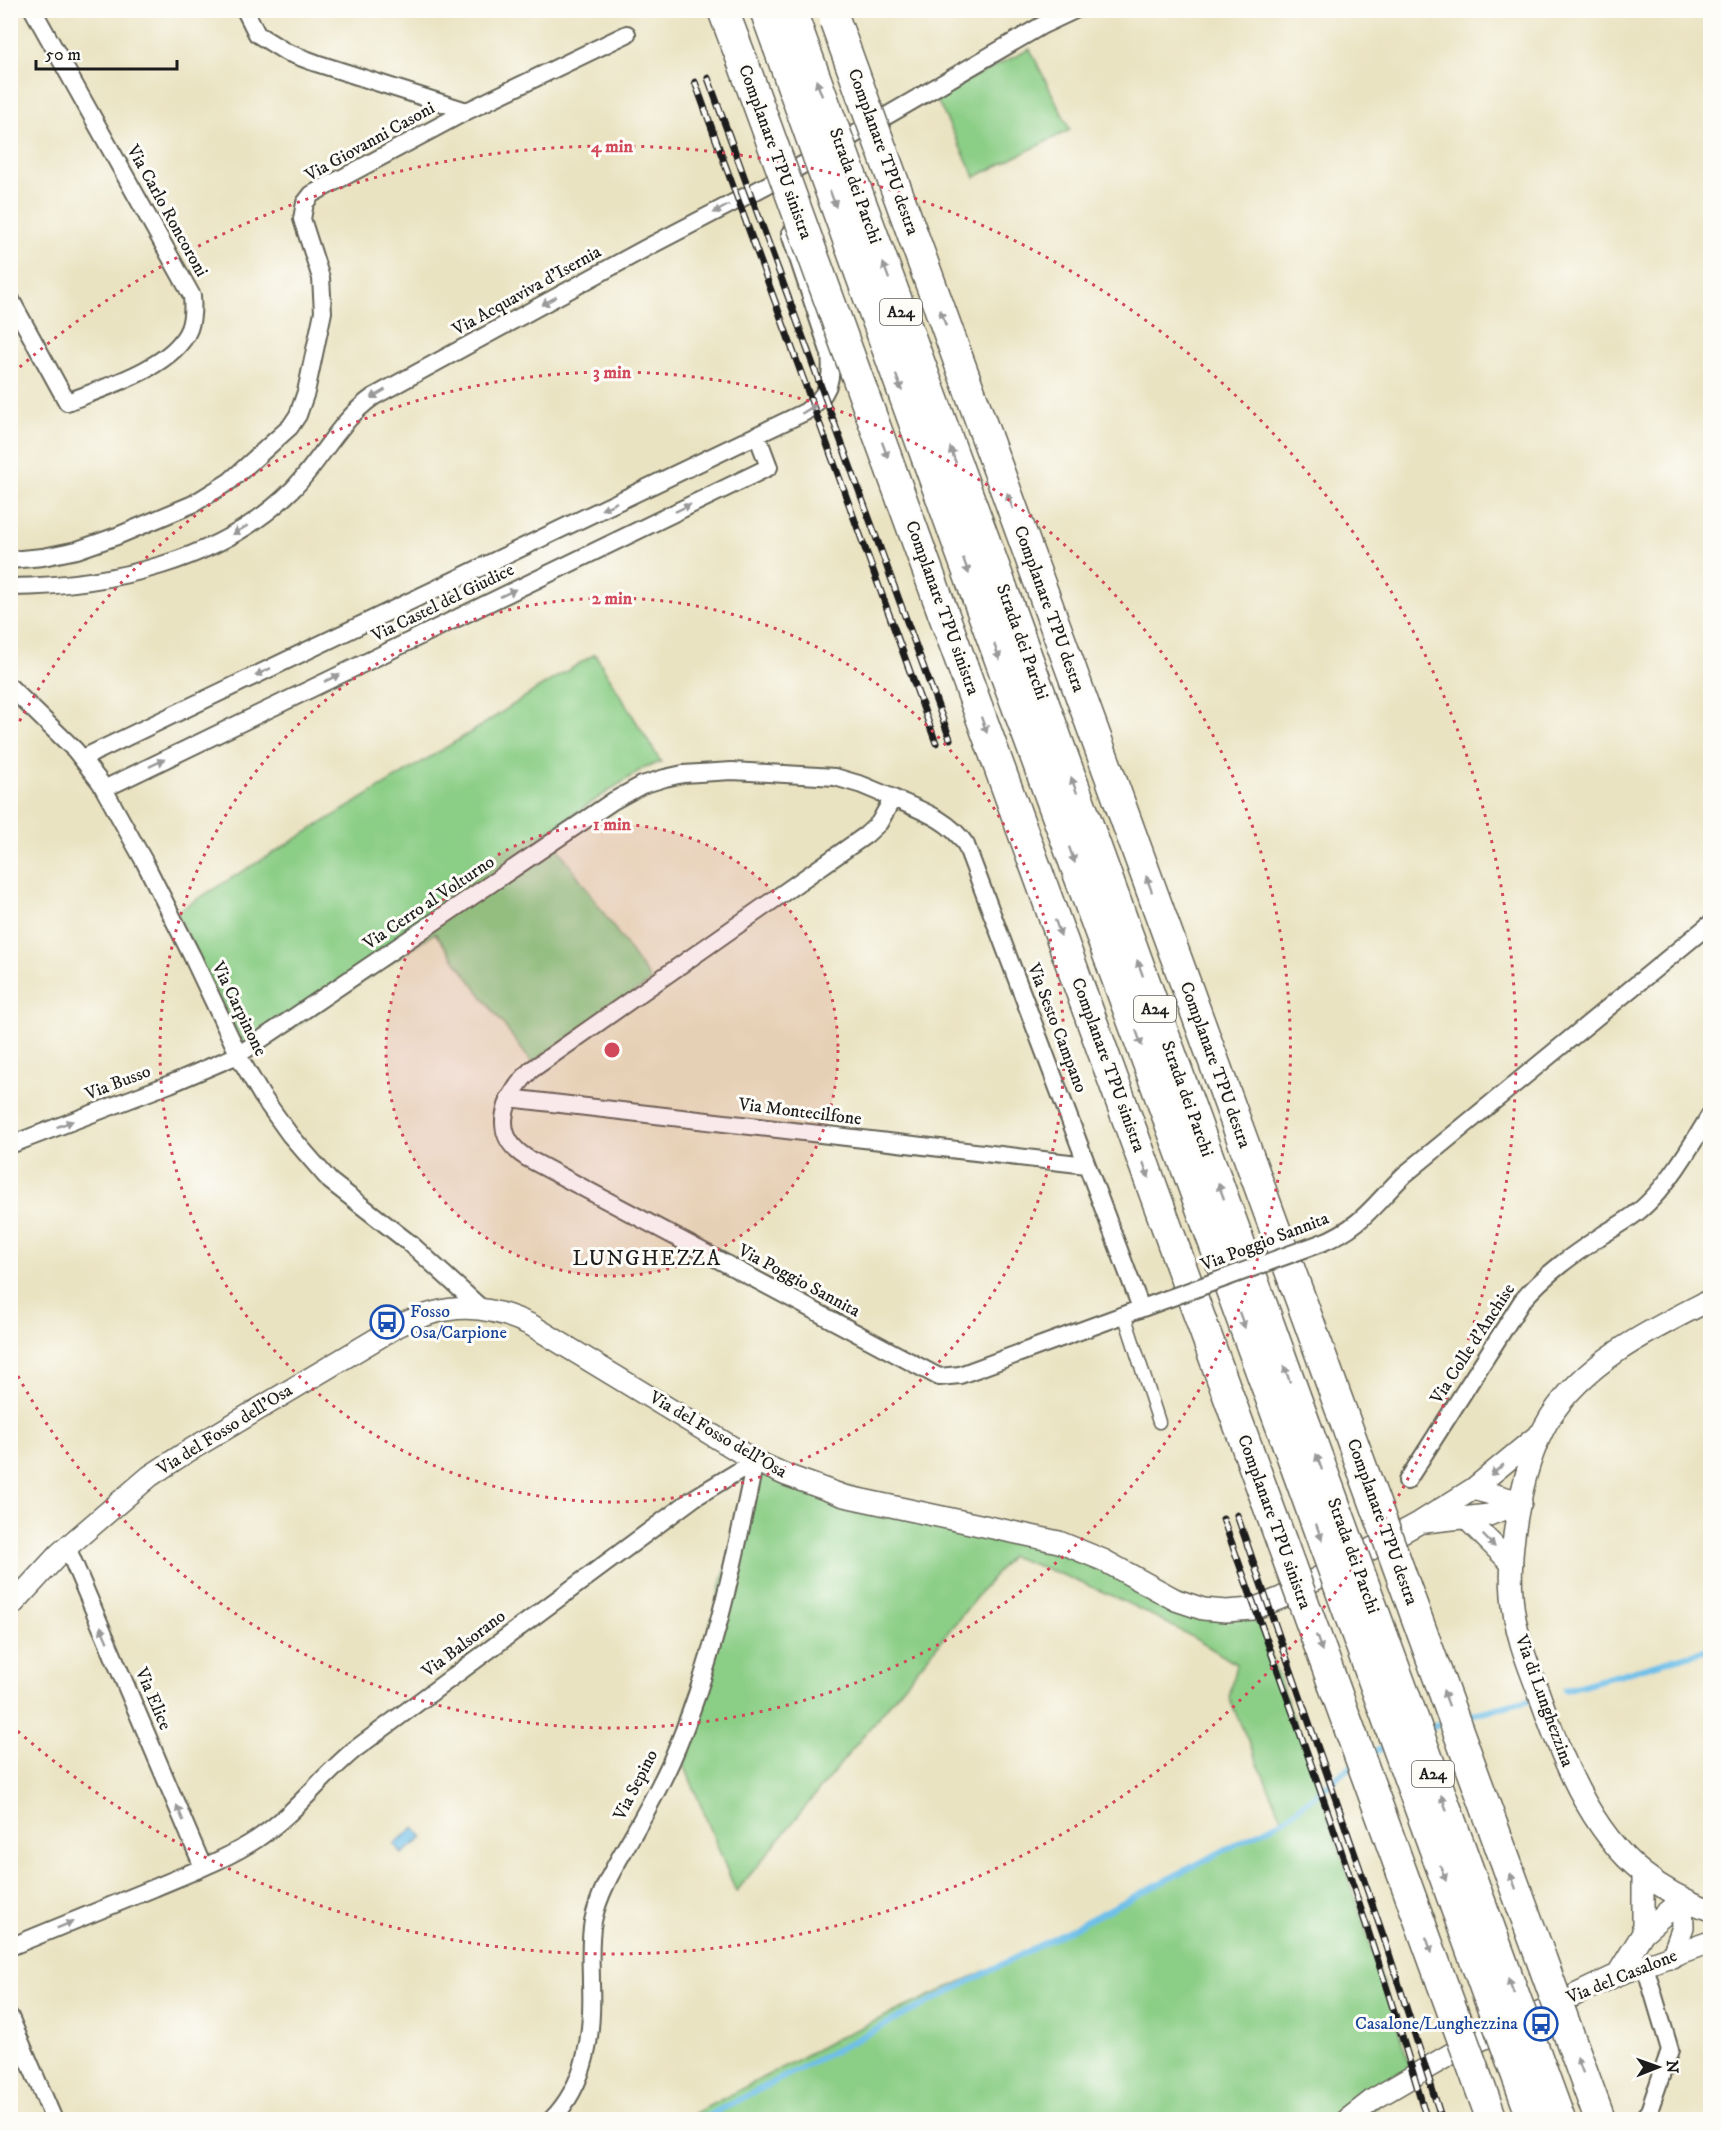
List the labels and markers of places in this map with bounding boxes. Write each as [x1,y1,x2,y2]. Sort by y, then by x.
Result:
centre of rings [602,1040,622,1060]
place label: Fosso Osa/Carpione [410,1301,507,1344]
bus stop icon: Fosso Osa/Carpione [369,1304,405,1340]
bus stop icon: Casalone/Lunghezzina [1523,2006,1559,2042]
place label: Casalone/Lunghezzina [1355,2013,1518,2035]

